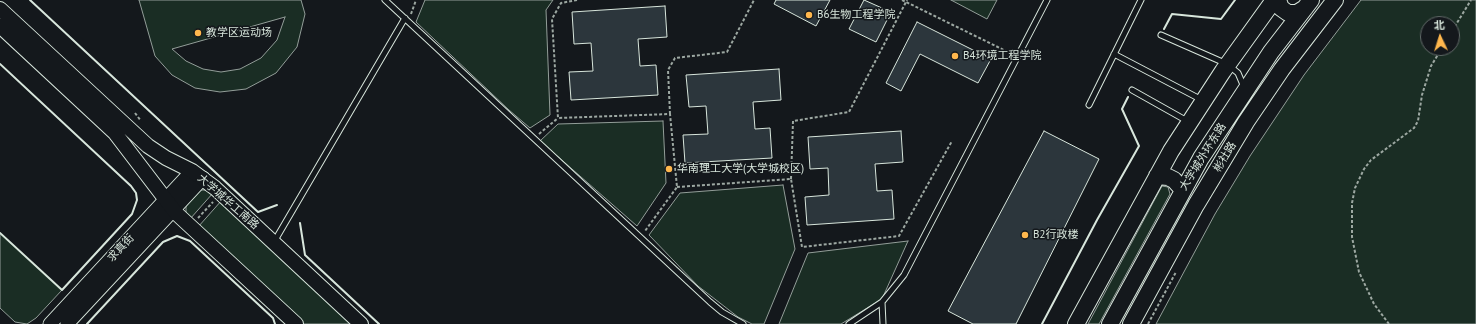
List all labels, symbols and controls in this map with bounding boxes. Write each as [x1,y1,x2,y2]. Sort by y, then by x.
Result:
place label: B6生物工程学院 [817,8,895,22]
marker: B6生物工程学院 [804,10,814,20]
north arrow [1420,16,1460,56]
text: 北 [1433,18,1445,32]
place label: 教学区运动场 [206,26,272,40]
marker: 教学区运动场 [193,28,203,38]
place label: B4环境工程学院 [963,49,1041,63]
marker: B4环境工程学院 [950,51,960,61]
street label: 大学城外环东路 [1177,121,1229,193]
street label: 彬社路 [1211,139,1239,175]
place label: 华南理工大学(大学城校区) [677,162,804,176]
marker: 华南理工大学(大学城校区) [664,164,674,174]
street label: 大学城华工南路 [195,172,261,232]
place label: B2行政楼 [1033,228,1078,242]
marker: B2行政楼 [1020,230,1030,240]
street label: 求真街 [105,231,137,265]

